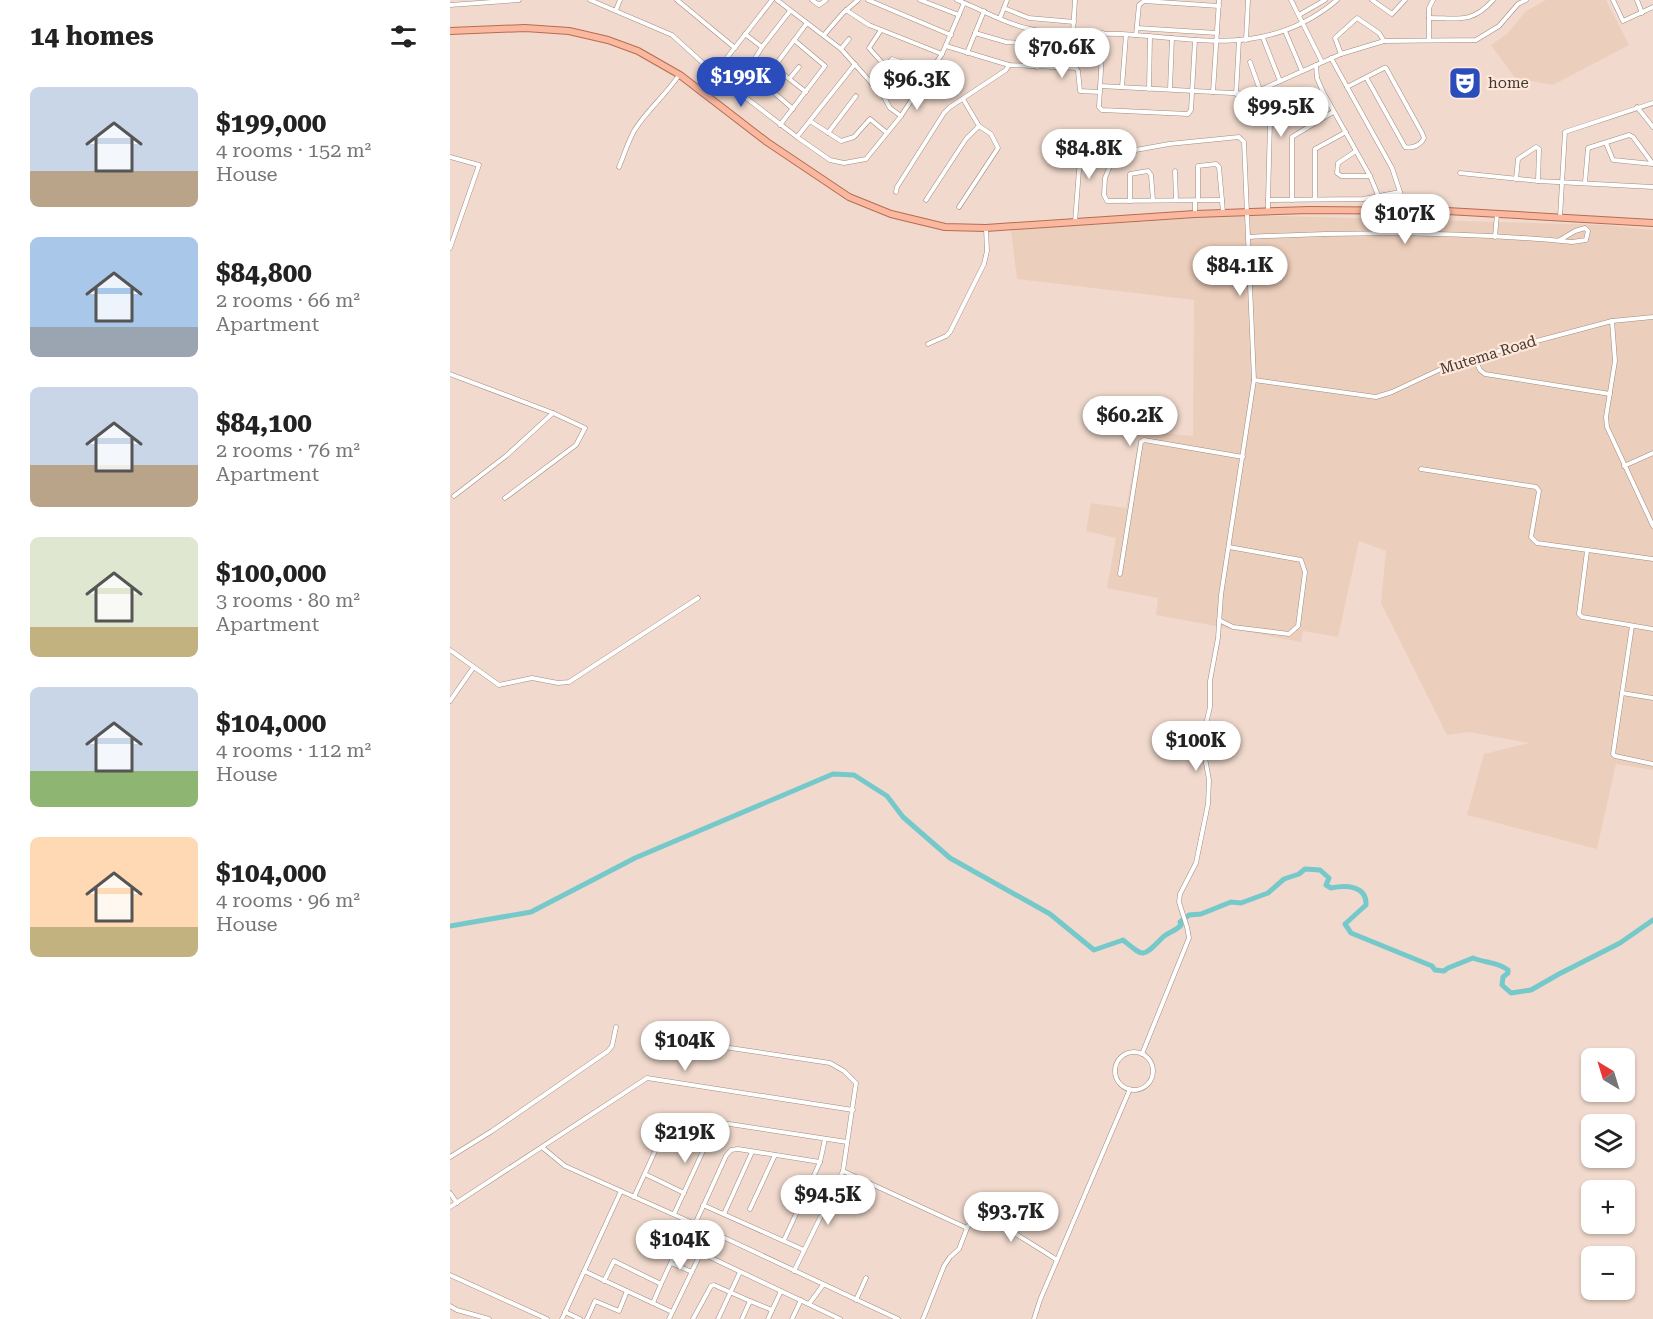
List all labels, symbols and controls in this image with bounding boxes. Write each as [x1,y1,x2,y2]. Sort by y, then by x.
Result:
icon: filters [387,20,420,53]
text: 14 homes [30,21,154,51]
pin: $70.6K [1013,28,1111,79]
text: $70.6K [1029,35,1095,59]
pin: $199K [699,57,783,108]
pin: $96.3K [868,60,966,111]
text: $199K [711,64,771,88]
theatre icon: home [1447,65,1483,101]
text: $96.3K [884,67,950,91]
place label: home [1488,74,1529,92]
pin: $99.5K [1232,87,1330,138]
text: $99.5K [1248,94,1314,118]
text: $199,000 [216,108,326,138]
icon: home [78,111,150,183]
pin: $84.8K [1040,129,1138,180]
text: $84.8K [1056,136,1122,160]
text: 4 rooms · 152 m² [216,138,371,162]
text: House [216,162,278,186]
pin: $107K [1363,194,1447,245]
text: $107K [1375,201,1435,225]
pin: $84.1K [1191,246,1289,297]
text: $84.1K [1207,253,1273,277]
text: $84,800 [216,258,312,288]
icon: home [78,261,150,333]
text: 2 rooms · 66 m² [216,288,360,312]
text: Apartment [216,312,319,336]
street label: Mutema Road [1438,332,1539,378]
pin: $60.2K [1081,396,1179,447]
text: $60.2K [1097,403,1163,427]
text: $84,100 [216,408,312,438]
icon: home [78,411,150,483]
text: 2 rooms · 76 m² [216,438,360,462]
text: Apartment [216,462,319,486]
text: $100,000 [216,558,326,588]
icon: home [78,561,150,633]
text: 3 rooms · 80 m² [216,588,360,612]
text: Apartment [216,612,319,636]
text: $104,000 [216,708,326,738]
icon: home [78,711,150,783]
pin: $100K [1154,721,1238,772]
text: $100K [1166,728,1226,752]
text: 4 rooms · 112 m² [216,738,371,762]
text: House [216,762,278,786]
text: $104,000 [216,858,326,888]
icon: home [78,861,150,933]
text: 4 rooms · 96 m² [216,888,360,912]
text: House [216,912,278,936]
pin: $104K [643,1021,727,1072]
text: $104K [655,1028,715,1052]
north arrow [1581,1048,1635,1102]
map controls [1581,1048,1635,1300]
pin: $219K [643,1113,727,1164]
button: layers [1581,1114,1635,1168]
text: $219K [655,1120,715,1144]
pin: $94.5K [779,1175,877,1226]
button: + [1581,1180,1635,1234]
text: $94.5K [795,1182,861,1206]
pin: $93.7K [962,1192,1060,1243]
text: $93.7K [978,1199,1044,1223]
pin: $104K [638,1220,722,1271]
text: $104K [650,1227,710,1251]
button: − [1581,1246,1635,1300]

